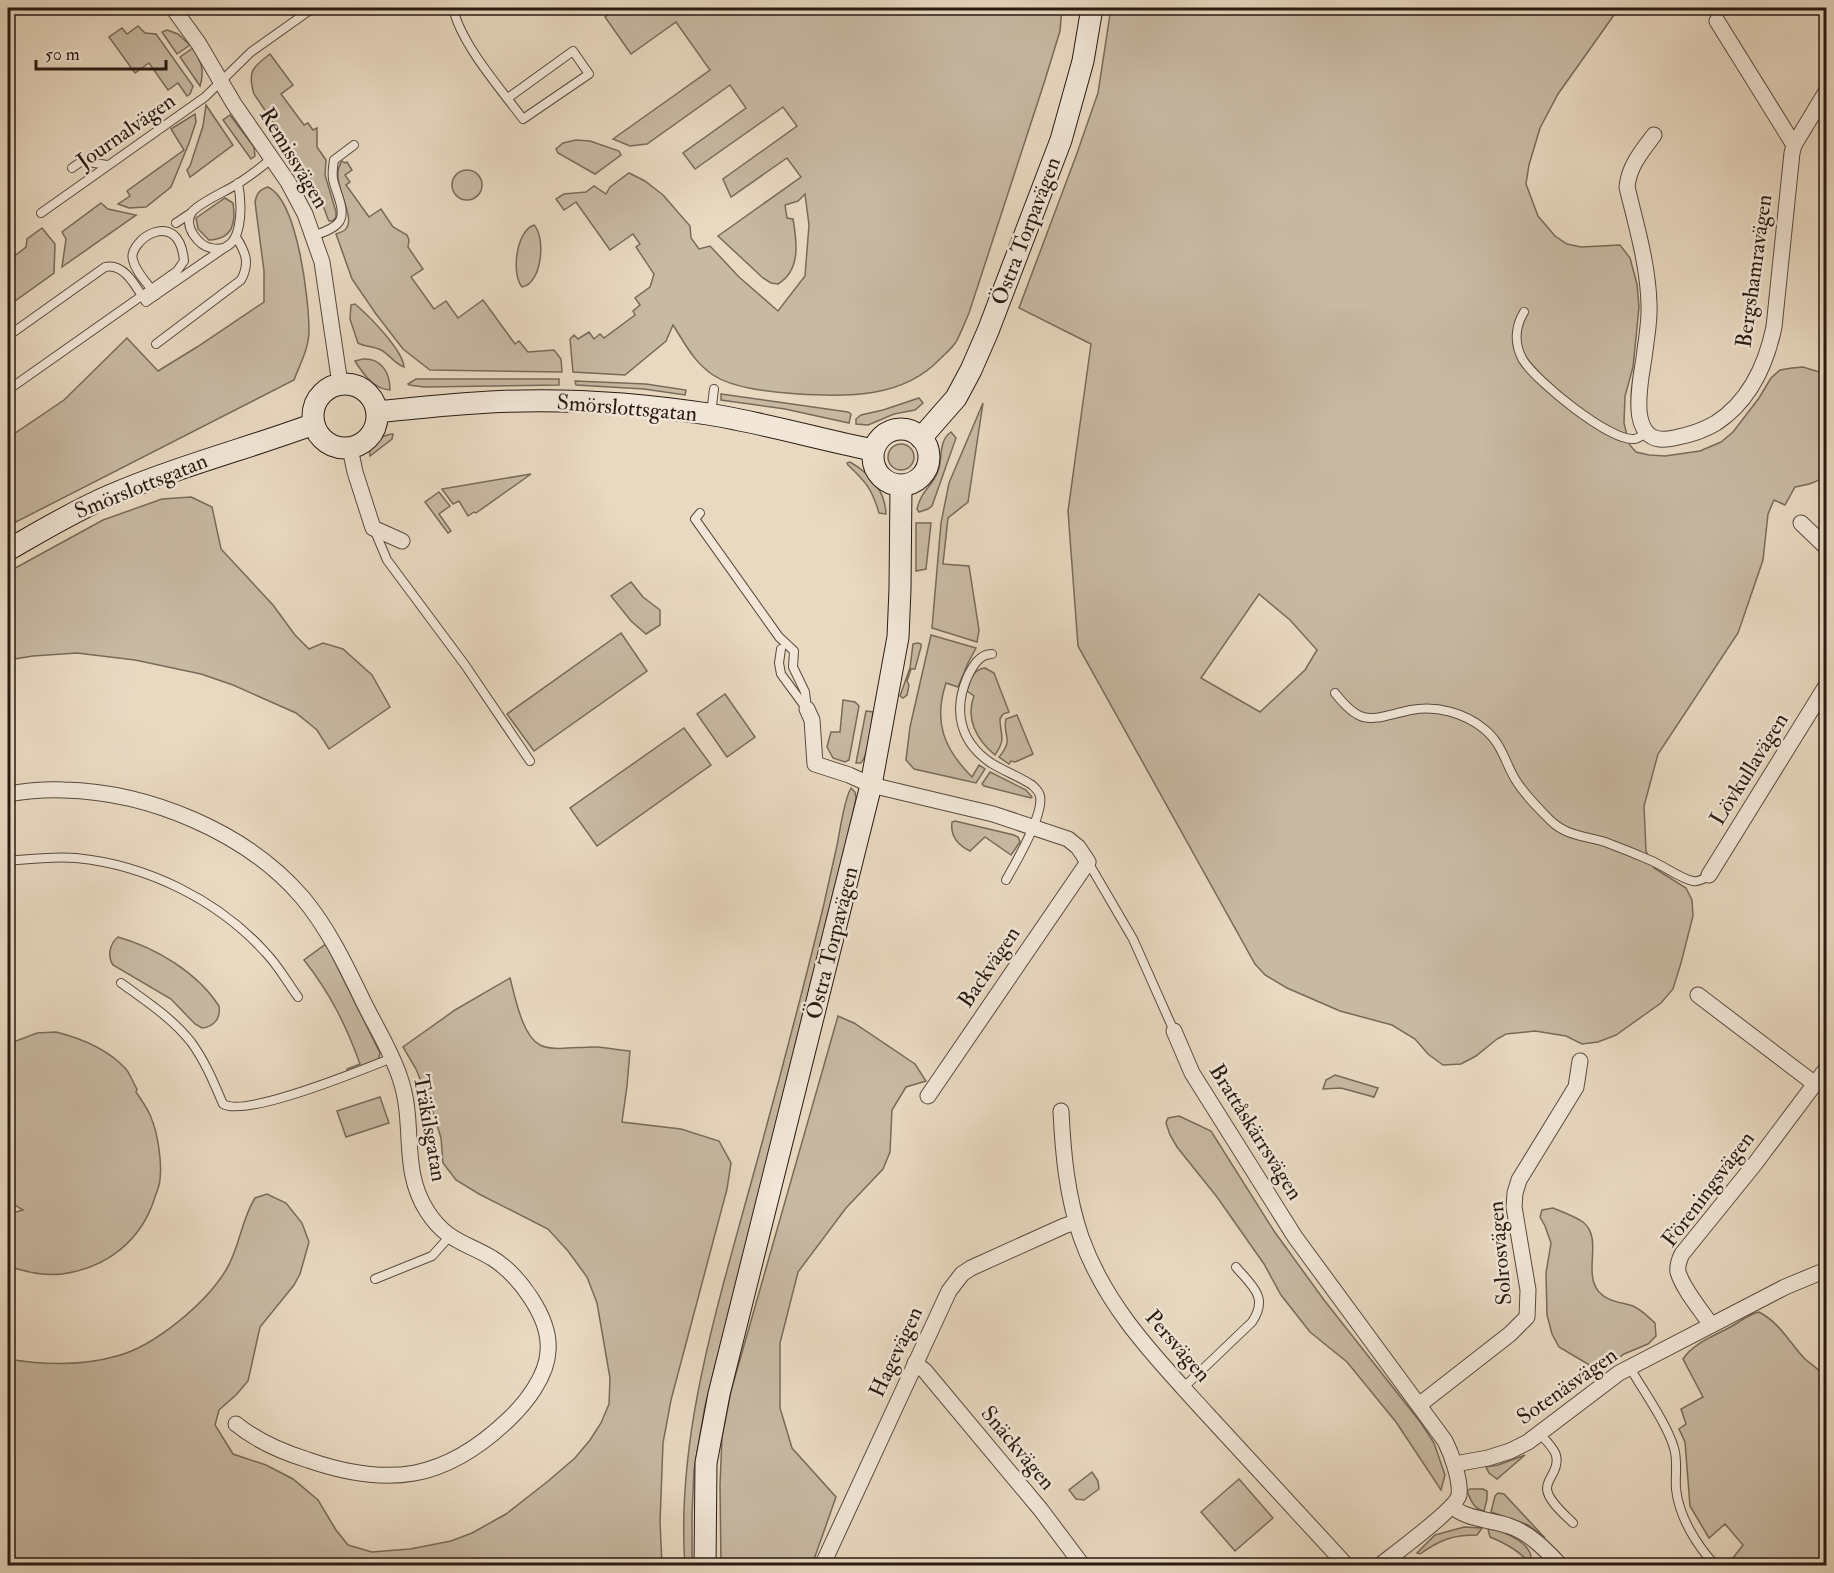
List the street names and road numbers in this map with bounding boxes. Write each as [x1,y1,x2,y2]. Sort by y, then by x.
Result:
street label: Journalvägen [70,87,181,176]
street label: Remissvägen [253,103,335,213]
street label: Östra Torpavägen [985,153,1068,309]
street label: Bergshamravägen [1729,193,1779,349]
street label: Smörslottsgatan [556,388,698,428]
street label: Smörslottsgatan [70,447,212,525]
street label: Lövkullavägen [1703,708,1795,830]
street label: Östra Torpavägen [800,864,865,1022]
street label: Backvägen [951,921,1027,1013]
street label: Brattåskärrsvägen [1203,1059,1309,1205]
street label: Träkilsgatan [407,1072,453,1184]
street label: Föreningsvägen [1655,1126,1761,1252]
street label: Solrosvägen [1482,1200,1518,1306]
street label: Hagevägen [863,1302,929,1402]
street label: Persvägen [1139,1304,1217,1388]
street label: Sotenäsvägen [1511,1341,1623,1431]
street label: Snäckvägen [975,1400,1061,1496]

